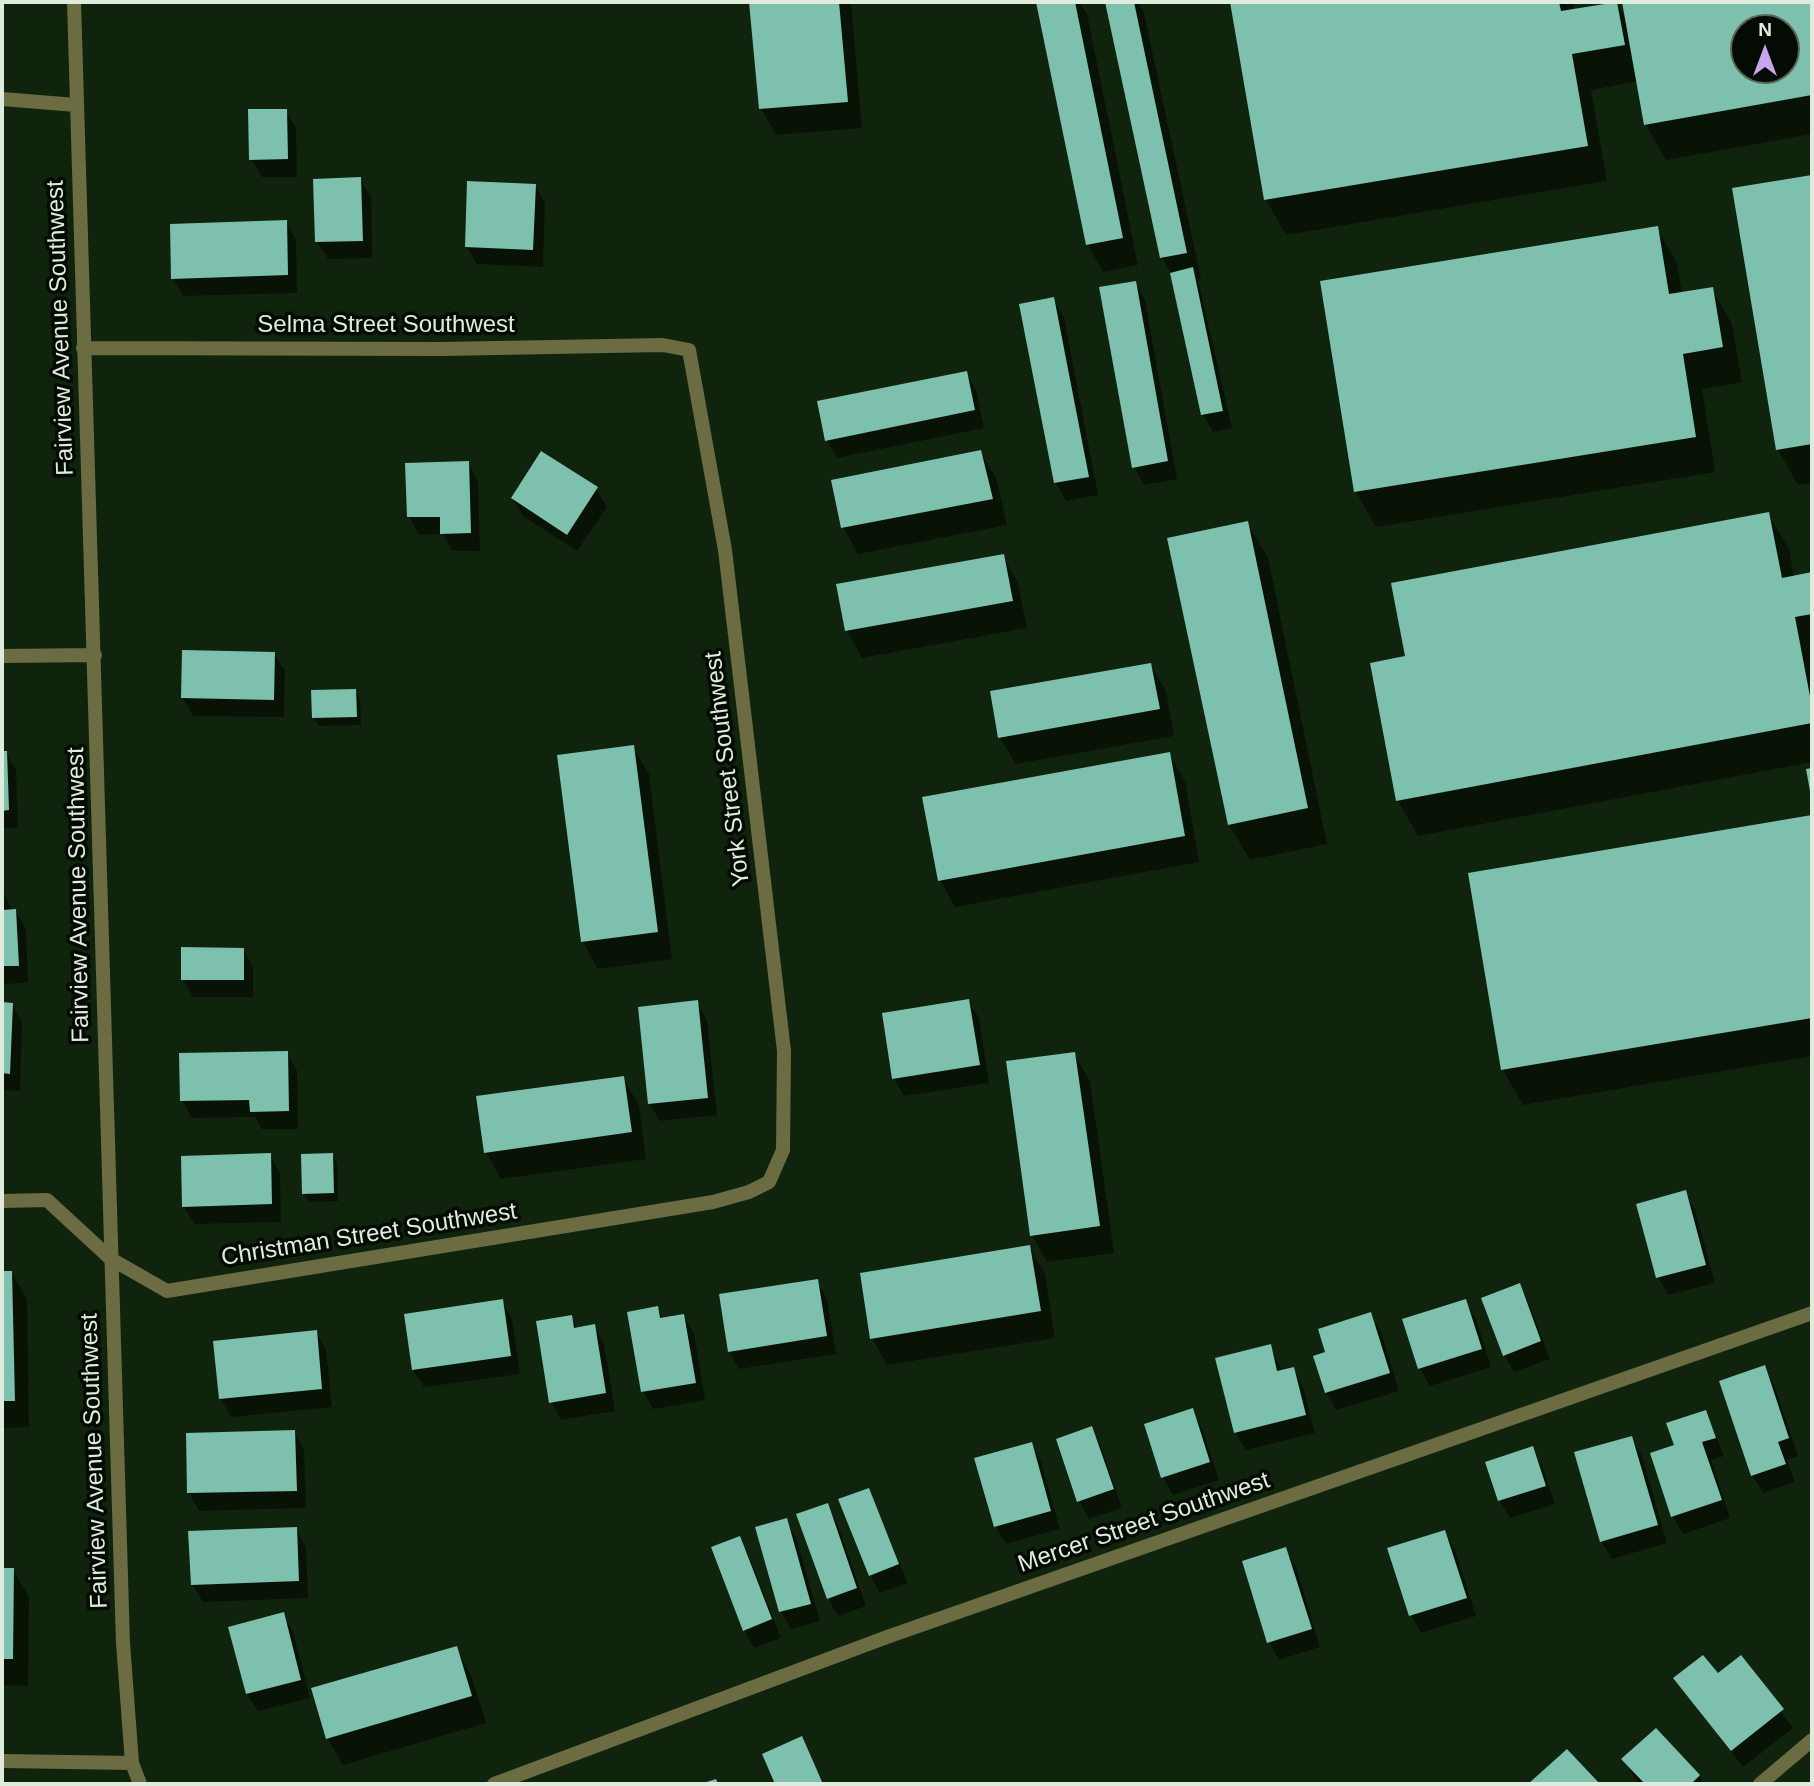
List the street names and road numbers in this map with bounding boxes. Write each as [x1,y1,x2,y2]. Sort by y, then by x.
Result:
street label: Fairview Avenue Southwest [41,180,81,476]
street label: Selma Street Southwest [257,311,515,339]
street label: York Street Southwest [699,650,757,888]
street label: Fairview Avenue Southwest [62,747,96,1043]
street label: Christman Street Southwest [219,1197,519,1273]
street label: Fairview Avenue Southwest [75,1313,115,1609]
street label: Mercer Street Southwest [1014,1466,1274,1580]

